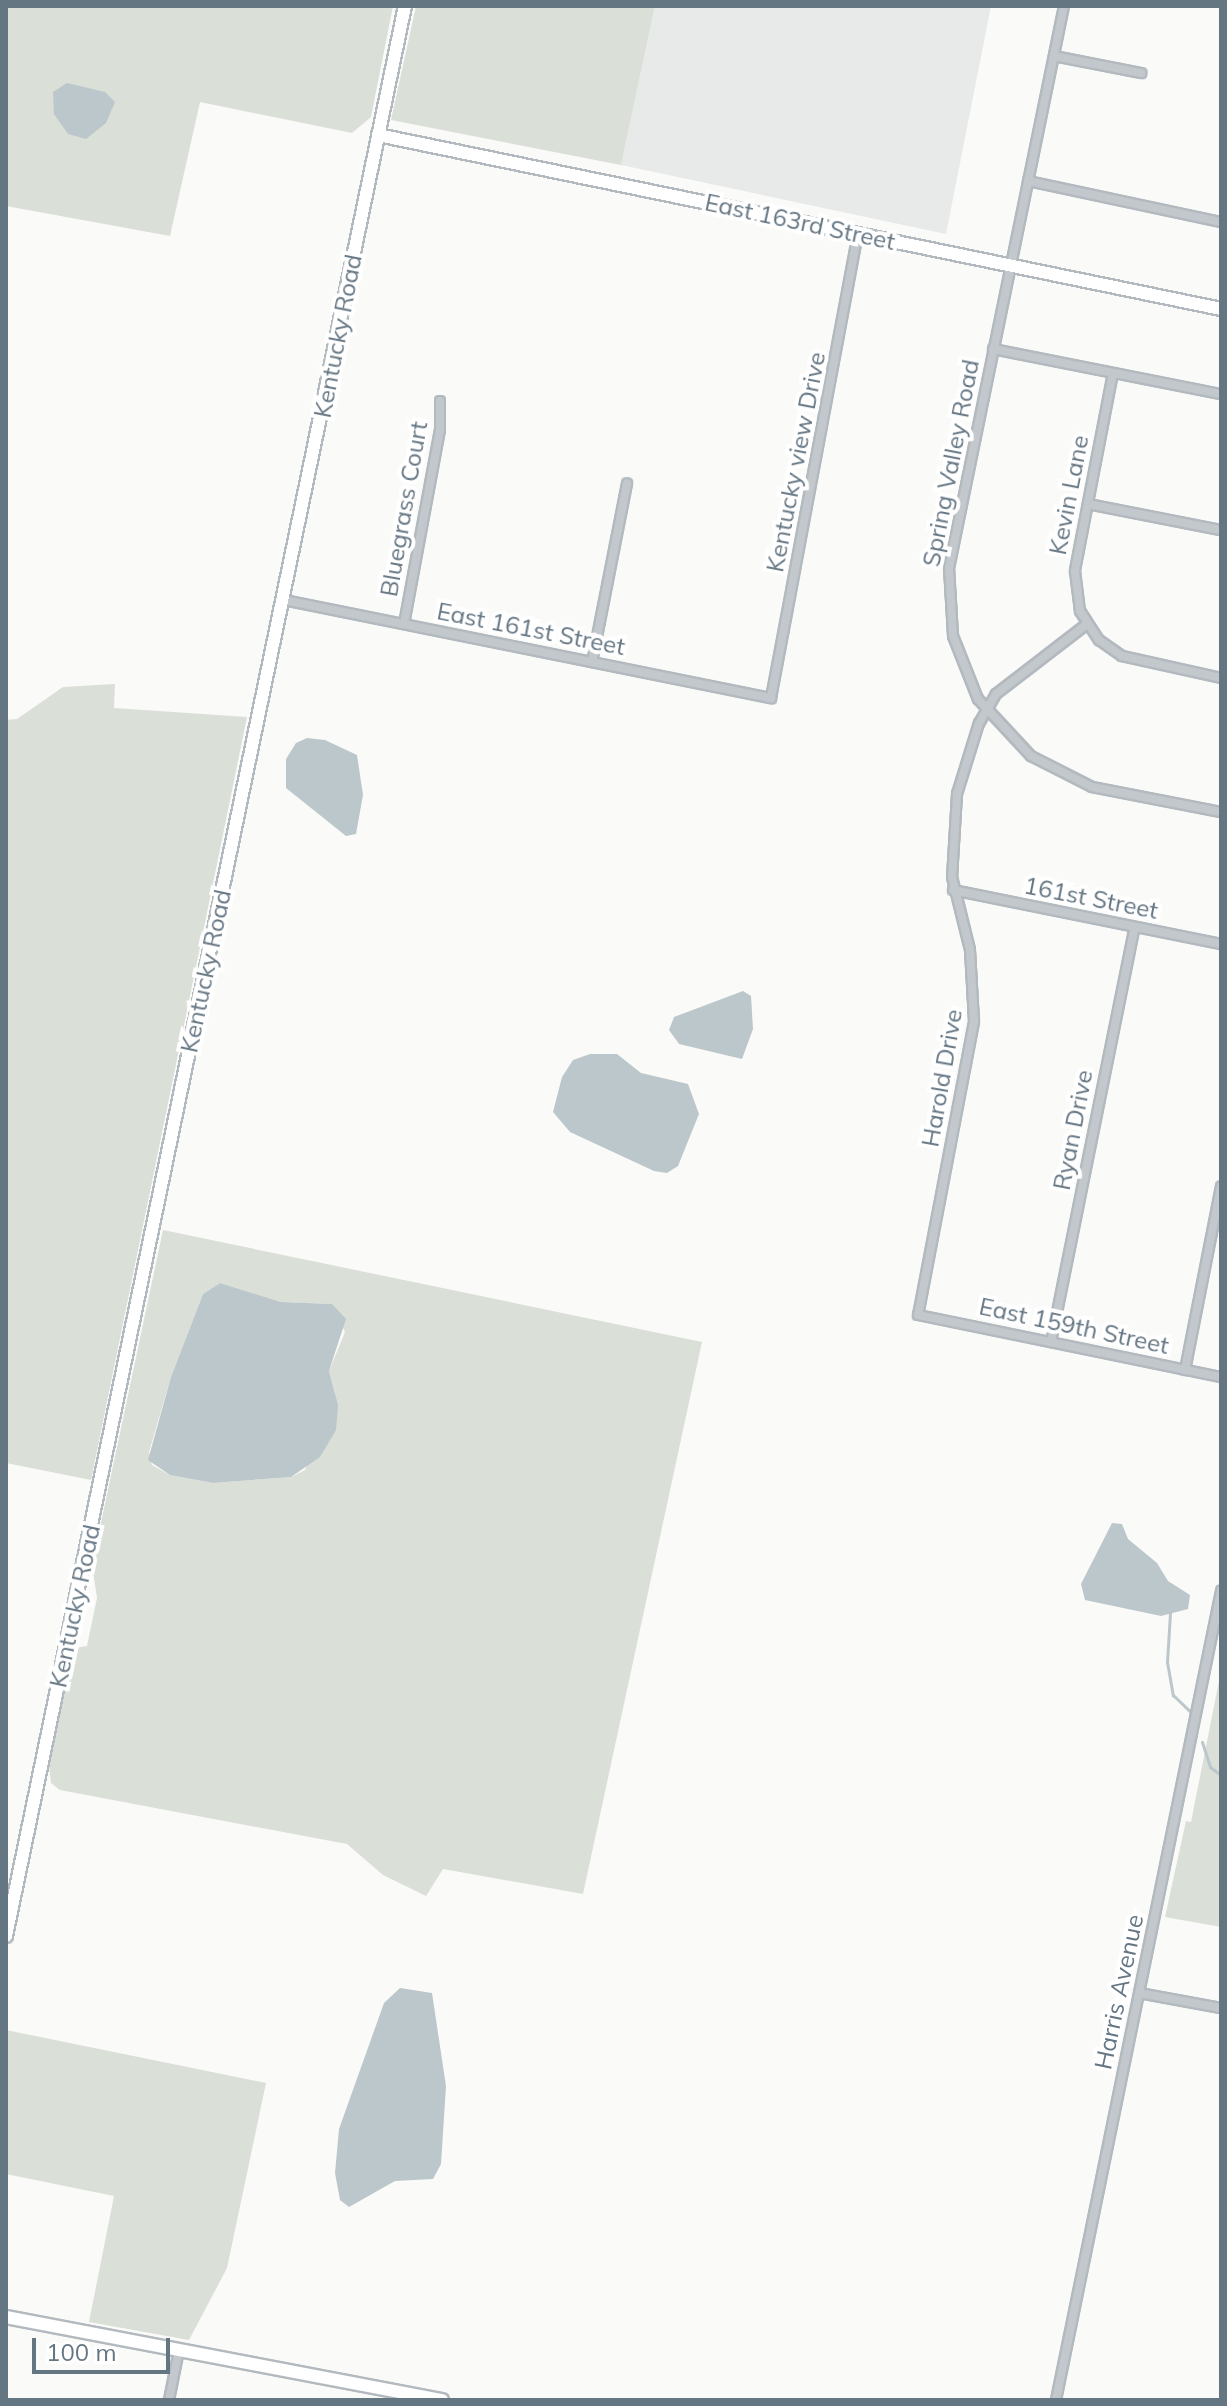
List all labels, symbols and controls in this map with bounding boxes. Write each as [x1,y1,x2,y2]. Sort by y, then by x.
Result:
street label: East 163rd Street [702,188,898,256]
street label: Kentucky Road [308,252,368,420]
street label: Kentucky view Drive [761,349,831,575]
street label: Spring Valley Road [917,357,985,569]
street label: Bluegrass Court [374,419,434,599]
street label: Kevin Lane [1043,433,1095,557]
street label: East 161st Street [435,597,627,661]
street label: 161st Street [1021,871,1161,925]
street label: Kentucky Road [175,887,237,1055]
street label: Harold Drive [916,1007,968,1149]
street label: Ryan Drive [1047,1067,1099,1193]
street label: East 159th Street [977,1292,1171,1360]
street label: Kentucky Road [44,1522,106,1690]
street label: Harris Avenue [1089,1912,1149,2072]
scale bar [36,2322,174,2372]
text: 100 m [46,2337,117,2367]

